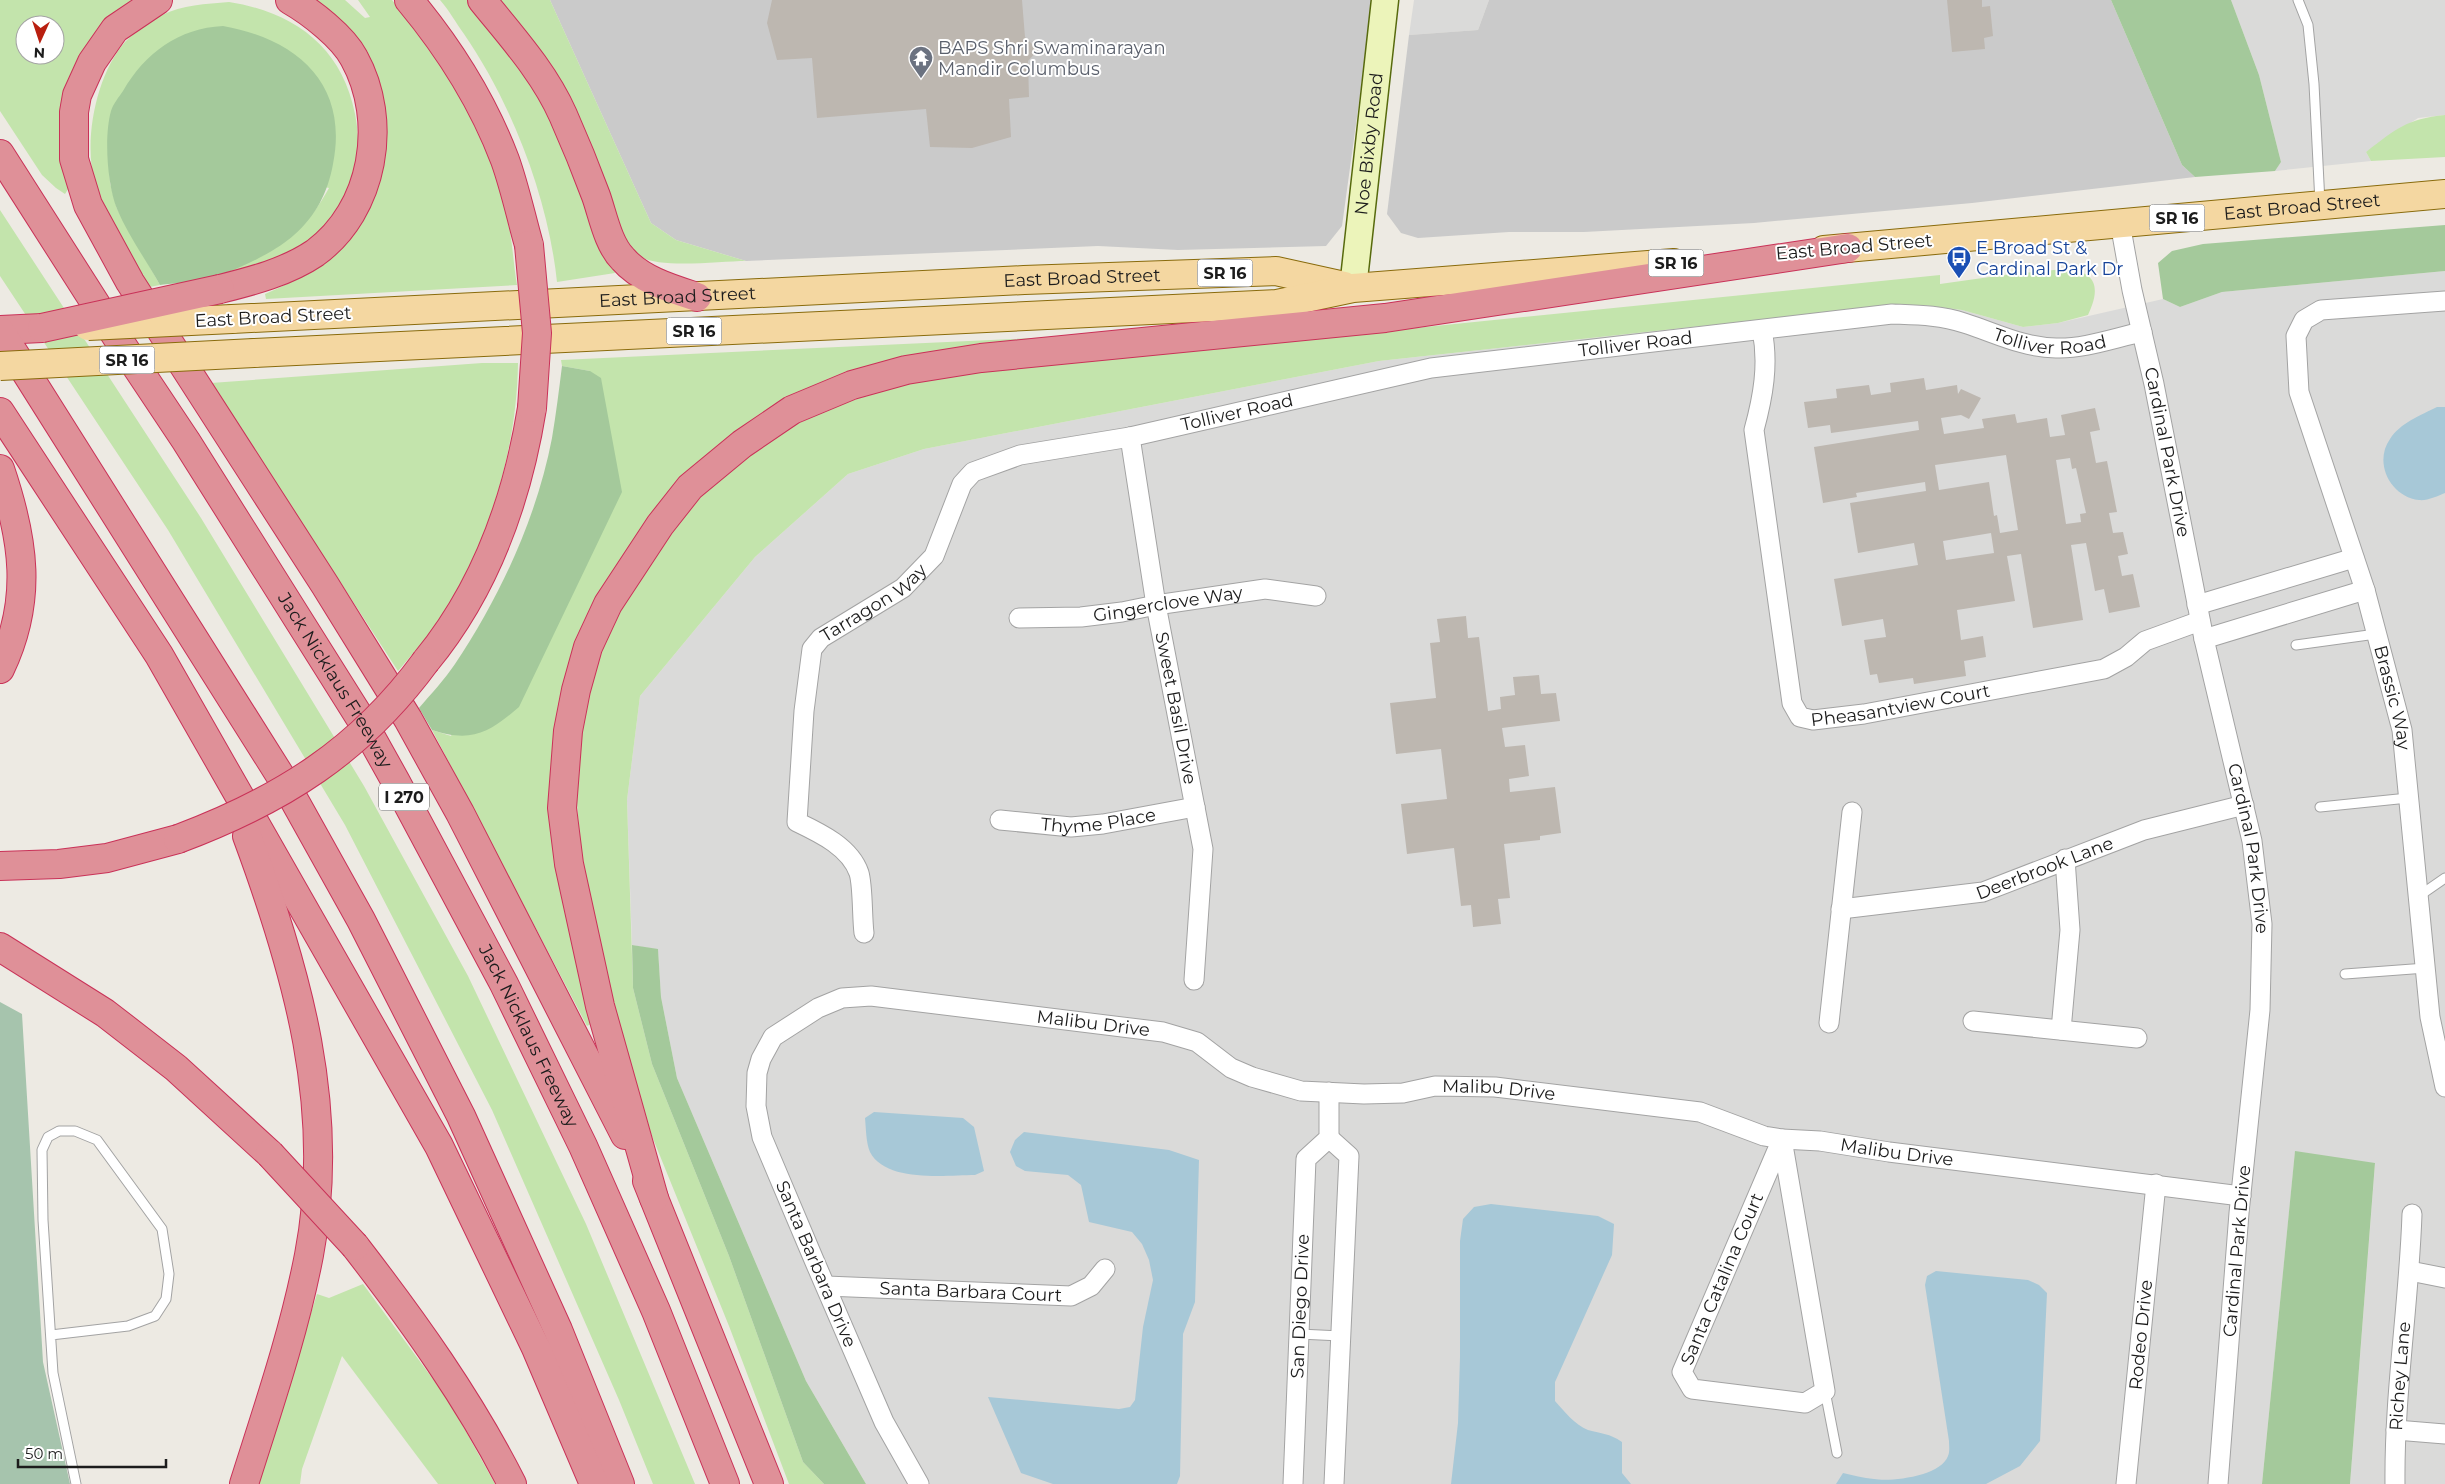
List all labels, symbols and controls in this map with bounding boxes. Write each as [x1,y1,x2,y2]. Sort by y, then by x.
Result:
north arrow [15,15,65,65]
place label: BAPS Shri Swaminarayan Mandir Columbus [938,37,1166,80]
text: N [33,44,45,62]
temple icon: BAPS Shri Swaminarayan Mandir Columbus [908,45,934,79]
street label: Noe Bixby Road [1350,72,1388,216]
street label: East Broad Street [2223,189,2381,225]
road number: SR 16 [2150,204,2204,232]
street label: East Broad Street [1775,229,1933,265]
place label: E Broad St & Cardinal Park Dr [1976,237,2124,280]
bus stop icon: E Broad St & Cardinal Park Dr [1946,245,1972,279]
road number: SR 16 [1648,250,1704,276]
road number: SR 16 [1198,260,1252,286]
street label: East Broad Street [1003,264,1161,292]
street label: East Broad Street [598,282,756,312]
street label: East Broad Street [194,302,352,332]
road number: SR 16 [666,318,722,344]
street label: Tolliver Road [1990,323,2108,359]
street label: Tolliver Road [1577,326,1694,362]
road number: SR 16 [100,346,154,374]
street label: Cardinal Park Drive [2139,365,2195,539]
street label: Tolliver Road [1179,389,1295,436]
street label: Tarragon Way [816,559,932,647]
street label: Gingerclove Way [1092,581,1244,626]
street label: Jack Nicklaus Freeway [273,588,397,772]
street label: Sweet Basil Drive [1150,630,1201,786]
street label: Brassic Way [2369,643,2415,751]
street label: Pheasantview Court [1810,680,1992,731]
street label: Cardinal Park Drive [2223,761,2273,934]
road number: I 270 [379,784,429,810]
street label: Thyme Place [1040,803,1158,838]
street label: Deerbrook Lane [1973,832,2116,905]
street label: Jack Nicklaus Freeway [473,940,583,1131]
street label: Malibu Drive [1035,1006,1151,1041]
street label: Malibu Drive [1442,1075,1557,1105]
street label: Malibu Drive [1839,1133,1955,1171]
street label: Cardinal Park Drive [2219,1164,2255,1338]
street label: Santa Barbara Drive [771,1177,861,1351]
street label: Santa Catalina Court [1676,1190,1768,1368]
street label: San Diego Drive [1286,1233,1314,1379]
street label: Santa Barbara Court [879,1277,1063,1307]
street label: Rodeo Drive [2124,1278,2157,1391]
street label: Richey Lane [2385,1320,2415,1431]
scale bar [18,1436,165,1468]
text: 50 m [25,1444,63,1463]

